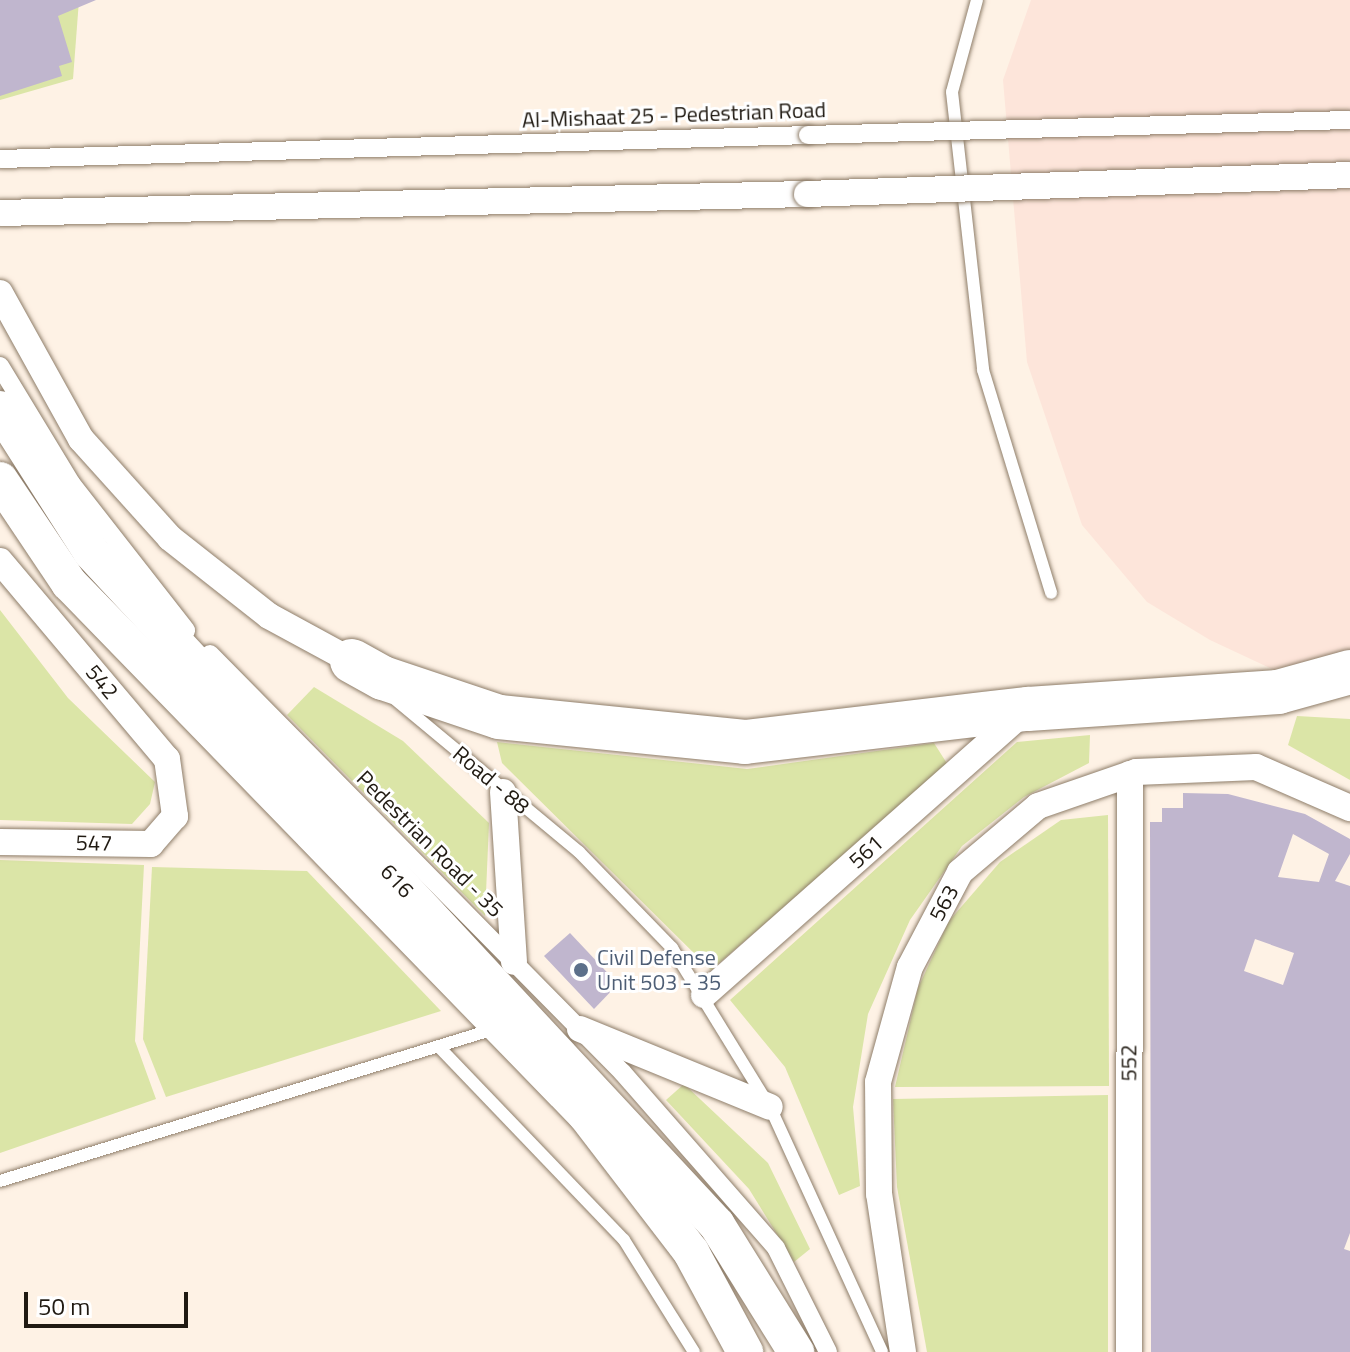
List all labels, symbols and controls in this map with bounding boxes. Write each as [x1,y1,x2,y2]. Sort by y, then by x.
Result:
street label: Al-Mishaat 25 - Pedestrian Road [522,96,826,134]
street label: 542 [80,659,124,705]
street label: Road - 88 [447,740,535,820]
street label: Pedestrian Road - 35 [351,765,509,923]
street label: 547 [75,829,113,857]
street label: 561 [843,830,889,874]
street label: 616 [375,858,419,904]
street label: 563 [924,880,964,926]
place label: Civil Defense Unit 503 - 35 [597,944,721,996]
marker: Civil Defense Unit 503 - 35 [572,961,590,979]
street label: 552 [1116,1045,1142,1081]
scale bar [28,1276,192,1326]
text: 50 m [38,1288,90,1324]

